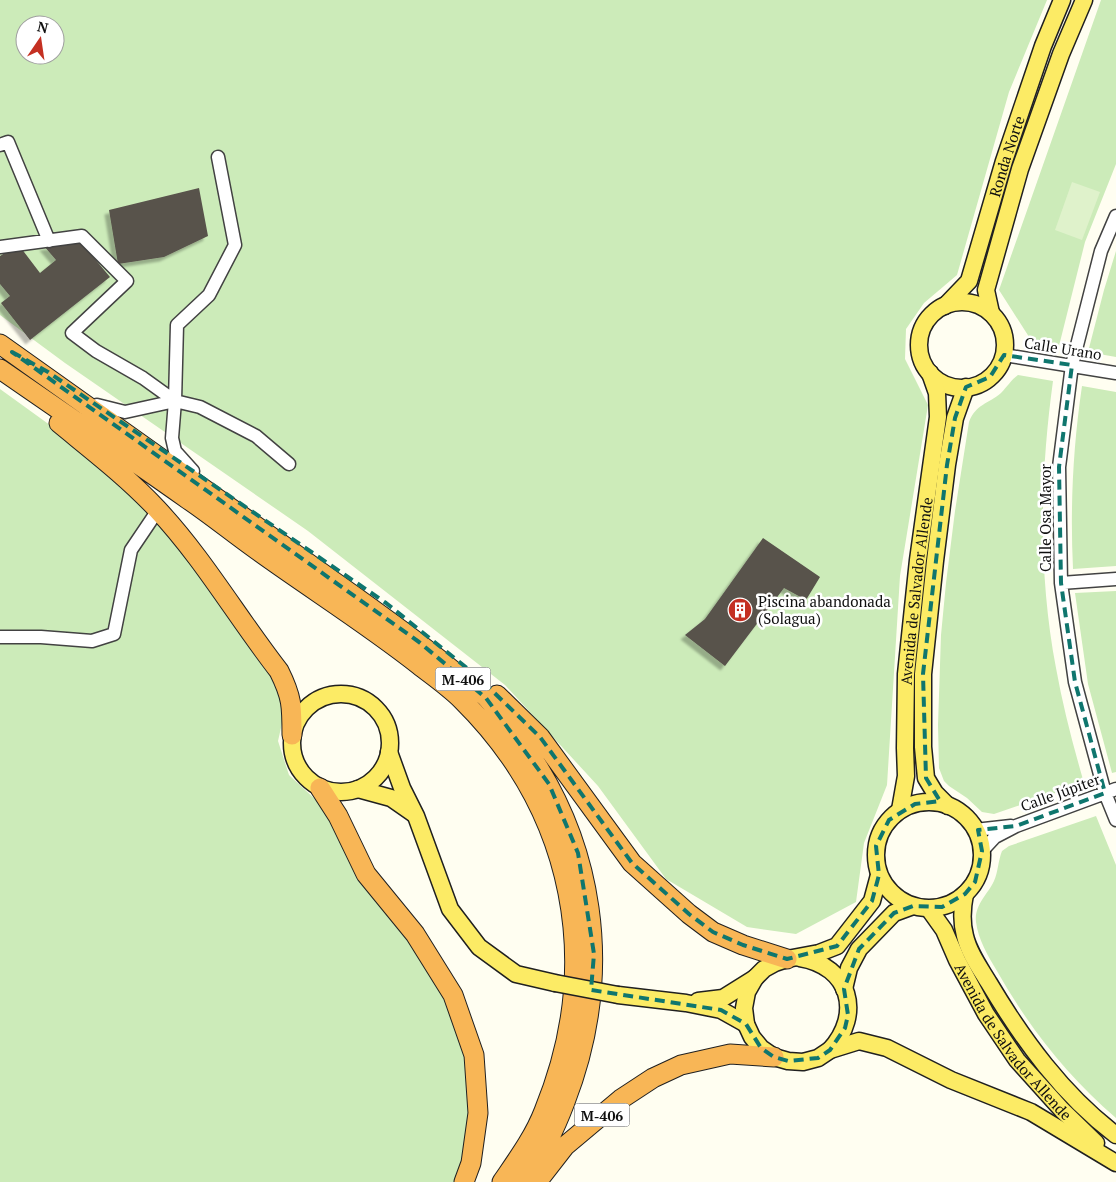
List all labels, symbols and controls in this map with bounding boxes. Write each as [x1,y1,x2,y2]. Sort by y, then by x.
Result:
north arrow [15,15,65,65]
text: N [36,16,51,37]
street label: Ronda Norte [984,113,1029,199]
street label: Calle Urano [1023,332,1103,364]
street label: Calle Osa Mayor [1035,464,1055,572]
street label: Avenida de Salvador Allende [896,496,937,685]
place label: Piscina abandonada (Solagua) [758,591,891,628]
building icon: Piscina abandonada (Solagua) [727,597,753,623]
road number: M-406 [436,668,490,691]
street label: Calle Júpiter [1018,768,1103,816]
street label: Avenida de Salvador Allende [950,960,1076,1124]
road number: M-406 [574,1104,630,1126]

